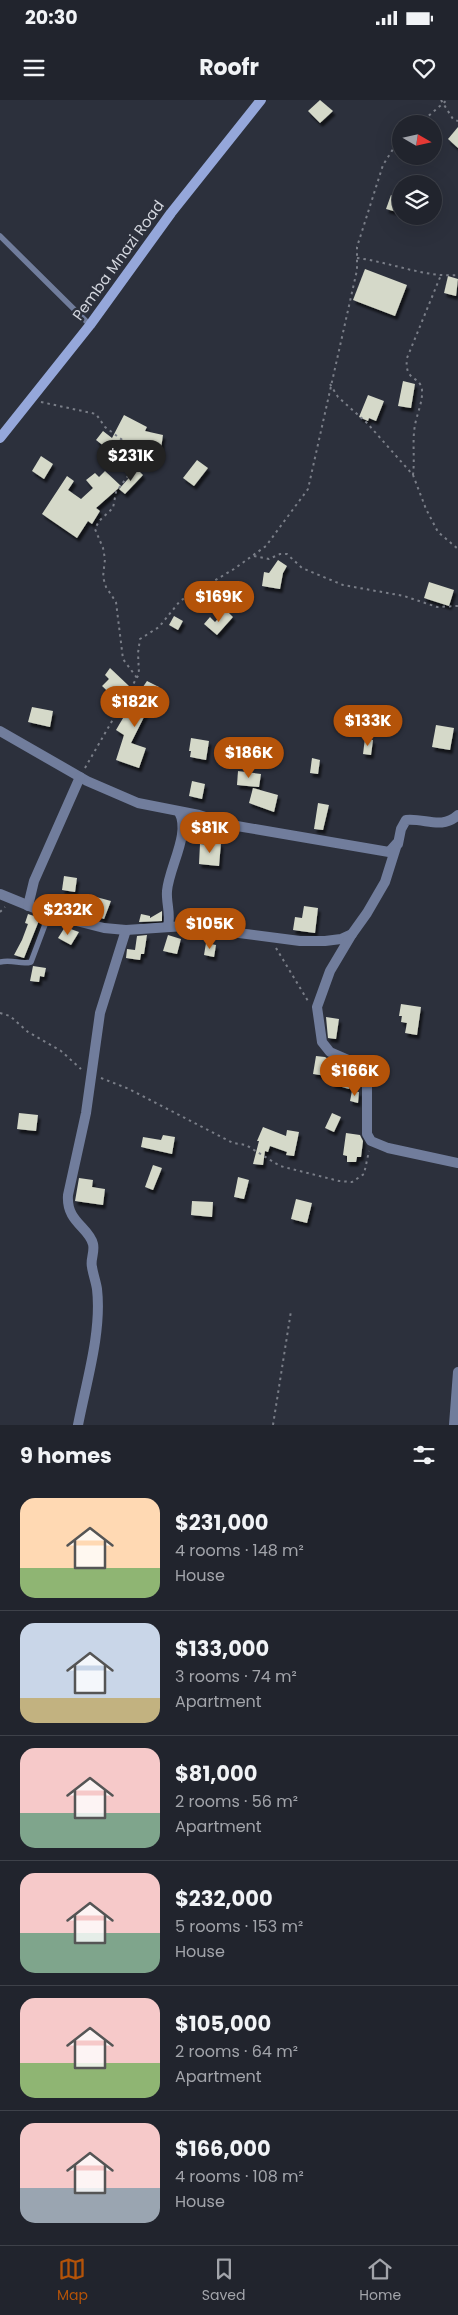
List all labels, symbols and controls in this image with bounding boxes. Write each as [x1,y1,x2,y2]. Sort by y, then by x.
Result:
text: 20:30 [25,4,78,31]
text: Roofr [199,52,259,83]
icon: menu [20,54,48,82]
icon: heart [410,54,438,82]
north arrow [392,115,442,165]
map controls [392,115,442,225]
button: layers [392,175,442,225]
street label: Pemba Mnazi Road [67,196,169,324]
pin: $231K [96,440,166,482]
text: $231K [108,444,154,467]
pin: $169K [184,580,254,623]
text: $169K [195,585,243,608]
pin: $182K [100,686,170,728]
text: $182K [111,690,159,713]
pin: $133K [333,704,403,747]
text: $133K [344,709,392,732]
pin: $186K [214,736,284,779]
text: $186K [225,741,273,764]
pin: $81K [180,812,240,854]
text: $81K [191,816,229,839]
pin: $232K [33,894,103,936]
text: $232K [43,898,93,921]
pin: $105K [175,908,245,950]
text: $105K [186,912,234,935]
pin: $166K [320,1054,390,1097]
text: $166K [331,1059,379,1082]
text: 9 homes [20,1441,112,1470]
icon: filters [410,1441,438,1469]
text: $231,000 [175,1508,269,1537]
icon: home [60,1518,120,1578]
text: 4 rooms · 148 m² [175,1539,304,1562]
text: House [175,1564,225,1587]
text: $133,000 [175,1634,269,1663]
icon: home [60,1643,120,1703]
text: 3 rooms · 74 m² [175,1665,297,1688]
text: Apartment [175,1690,262,1713]
text: $81,000 [175,1759,257,1788]
icon: home [60,1768,120,1828]
text: 2 rooms · 56 m² [175,1790,298,1813]
text: Apartment [175,1815,262,1838]
text: $232,000 [175,1884,273,1913]
icon: home [60,1893,120,1953]
text: 5 rooms · 153 m² [175,1915,303,1938]
text: House [175,1940,225,1963]
text: $105,000 [175,2009,271,2038]
icon: home [60,2018,120,2078]
text: 2 rooms · 64 m² [175,2040,298,2063]
text: Apartment [175,2065,262,2088]
text: $166,000 [175,2134,271,2163]
icon: home [60,2143,120,2203]
text: 4 rooms · 108 m² [175,2165,304,2188]
text: House [175,2190,225,2213]
tab: Map [57,2255,88,2306]
tab: Saved [202,2255,245,2306]
tab: Home [359,2255,401,2306]

